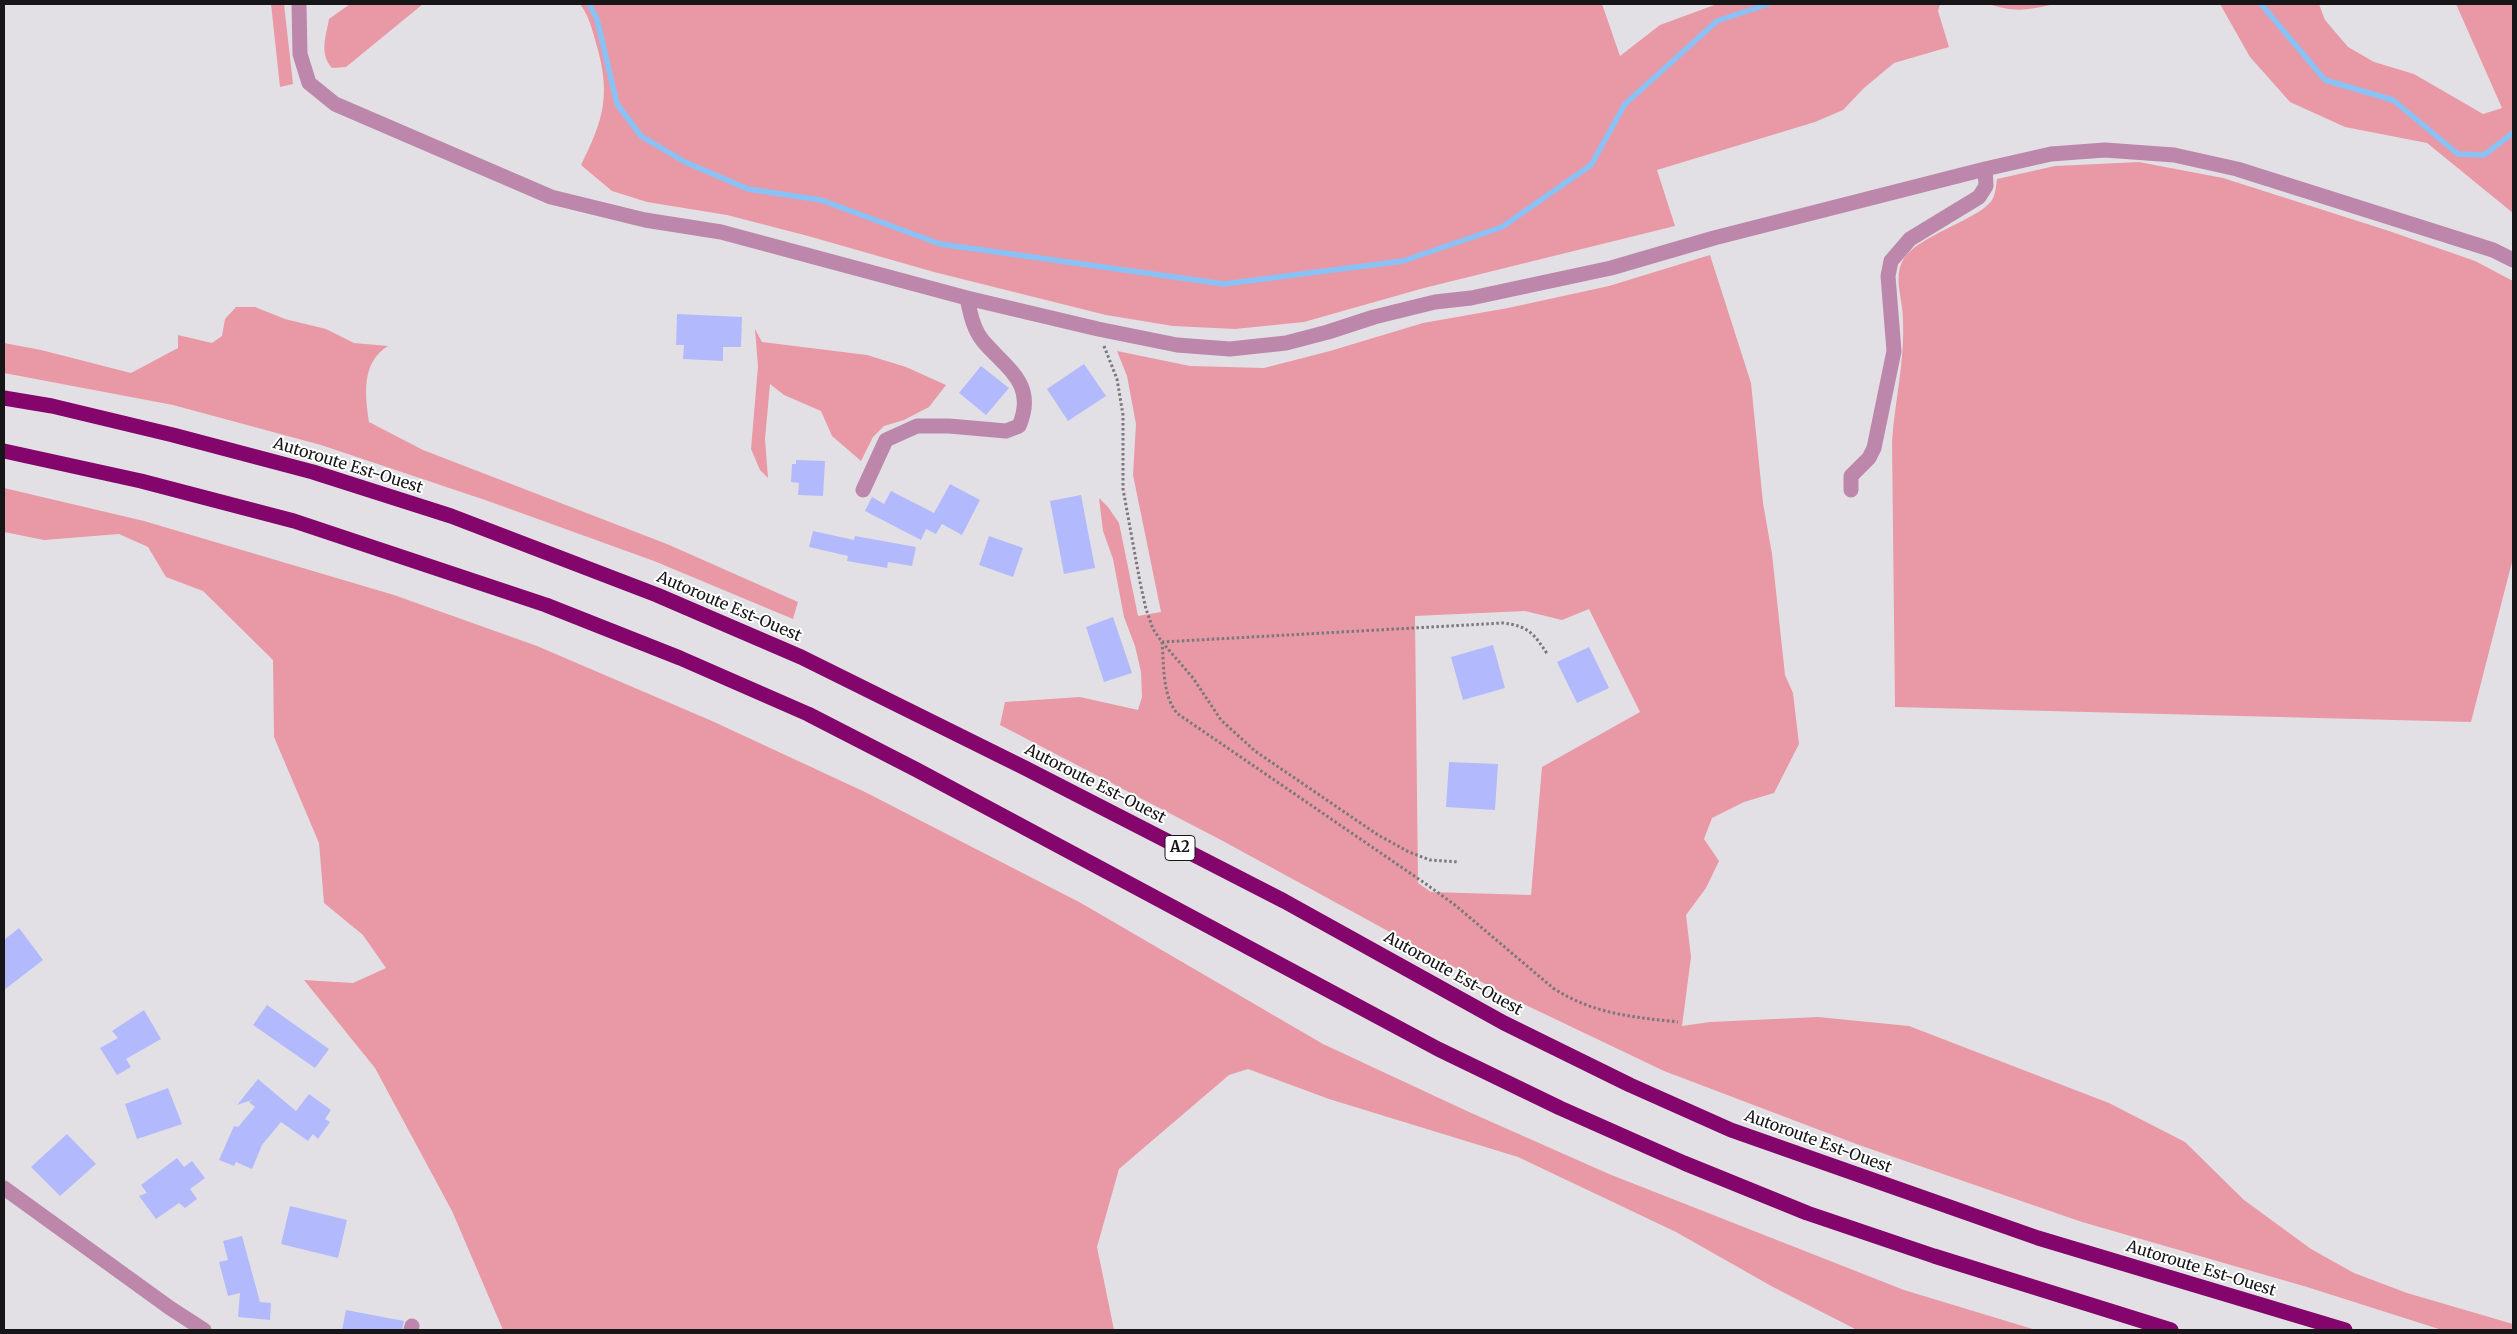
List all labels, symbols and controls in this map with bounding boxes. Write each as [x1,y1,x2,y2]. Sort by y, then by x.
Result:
street label: Autoroute Est-Ouest [271,434,425,498]
street label: Autoroute Est-Ouest [654,568,804,646]
street label: Autoroute Est-Ouest [1021,740,1169,828]
road number: A2 [1165,836,1195,860]
street label: Autoroute Est-Ouest [1380,928,1526,1020]
street label: Autoroute Est-Ouest [1742,1106,1894,1178]
street label: Autoroute Est-Ouest [2124,1237,2278,1301]

